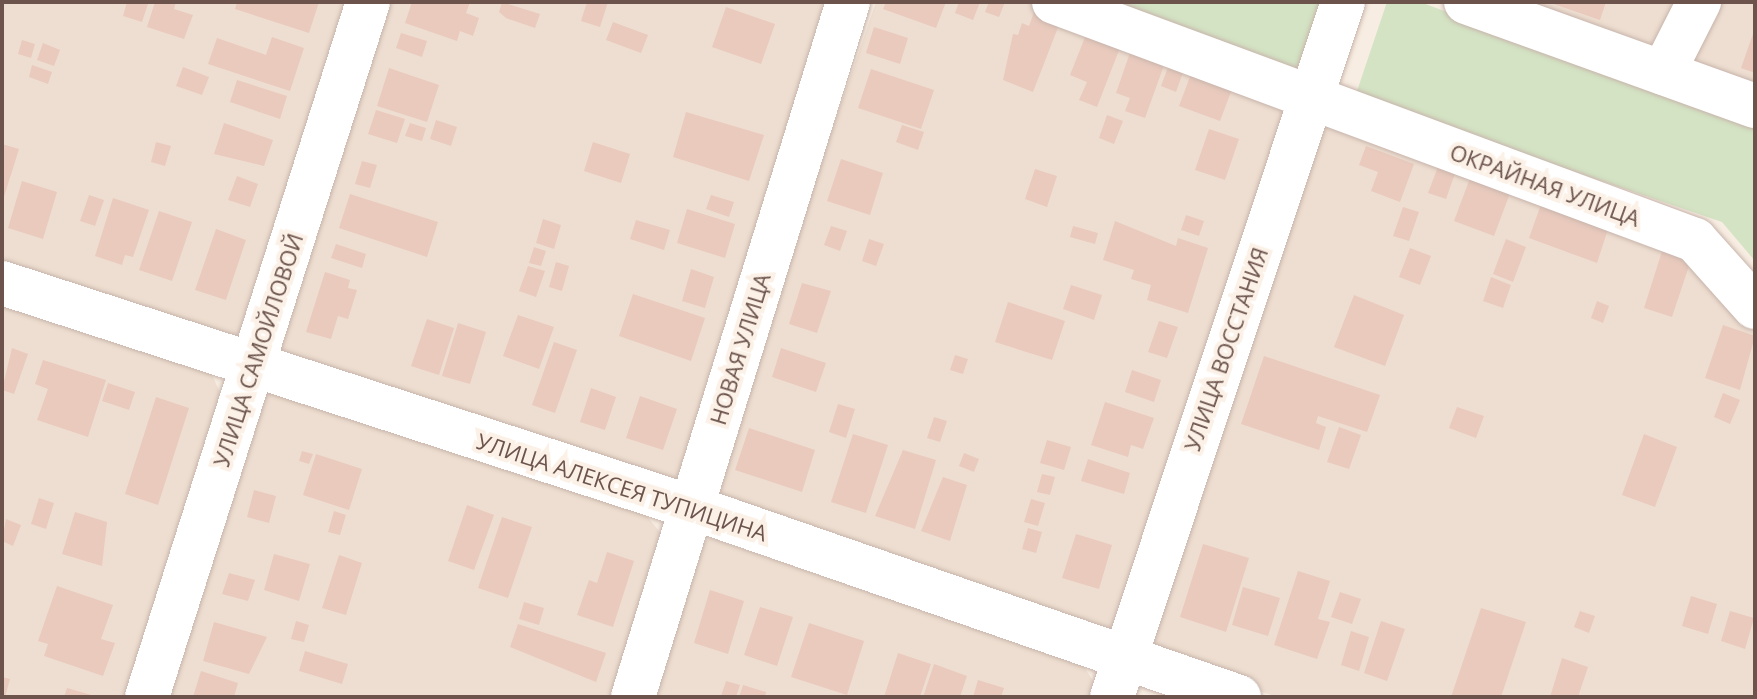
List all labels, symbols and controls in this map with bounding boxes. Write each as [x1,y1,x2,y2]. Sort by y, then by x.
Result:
street label: ОКРАЙНАЯ УЛИЦА [1446,138,1644,232]
street label: УЛИЦА САМОЙЛОВОЙ [208,230,308,470]
street label: УЛИЦА ВОССТАНИЯ [1179,244,1273,454]
street label: НОВАЯ УЛИЦА [704,270,776,428]
street label: УЛИЦА АЛЕКСЕЯ ТУПИЦИНА [473,427,771,547]

